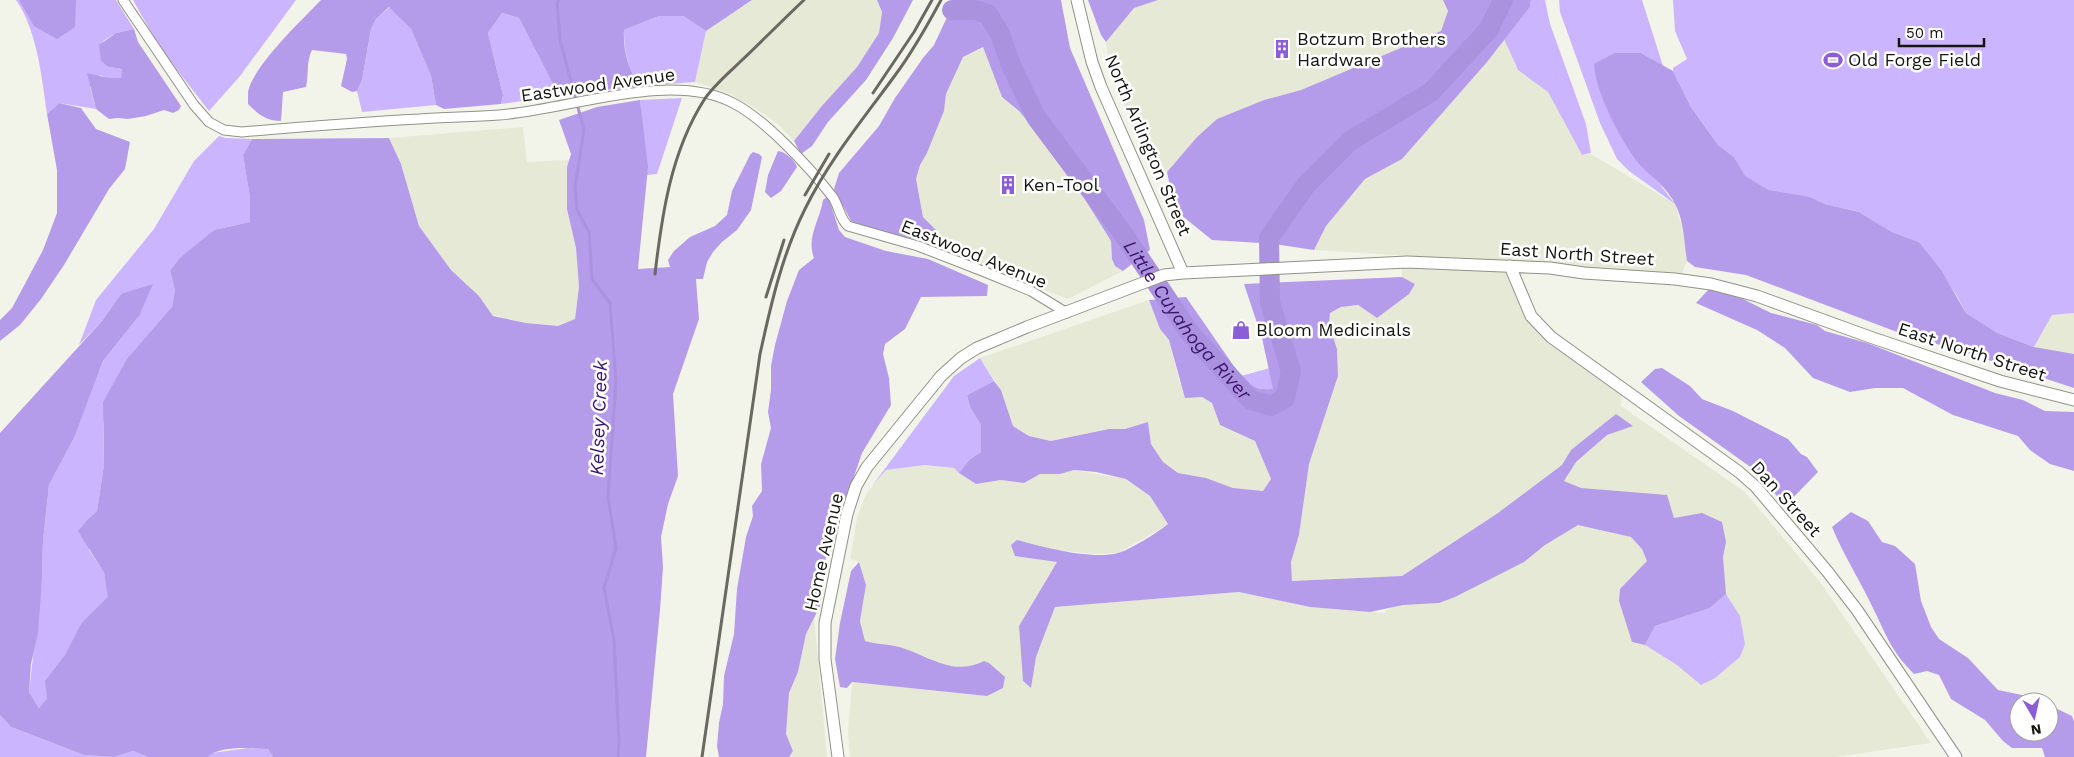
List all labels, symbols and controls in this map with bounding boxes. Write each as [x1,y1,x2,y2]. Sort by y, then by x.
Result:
scale bar [1899,15,1984,47]
text: 50 m [1906,24,1943,42]
place label: Botzum Brothers Hardware [1297,28,1446,70]
building icon: Botzum Brothers Hardware [1271,38,1293,60]
sports icon: Old Forge Field [1822,49,1844,71]
place label: Old Forge Field [1848,49,1981,70]
street label: North Arlington Street [1101,51,1196,239]
street label: Eastwood Avenue [520,63,676,106]
building icon: Ken-Tool [997,174,1019,196]
place label: Ken-Tool [1023,174,1100,195]
street label: Eastwood Avenue [898,215,1050,292]
water label: Little Cuyahoga River [1119,236,1257,405]
street label: East North Street [1499,238,1655,269]
street label: East North Street [1895,318,2049,386]
shop icon: Bloom Medicinals [1230,319,1252,341]
place label: Bloom Medicinals [1256,319,1411,340]
water label: Kelsey Creek [585,359,612,476]
street label: Dan Street [1747,456,1826,541]
street label: Home Avenue [800,491,847,613]
north arrow [2009,692,2059,742]
text: N [2030,721,2042,739]

